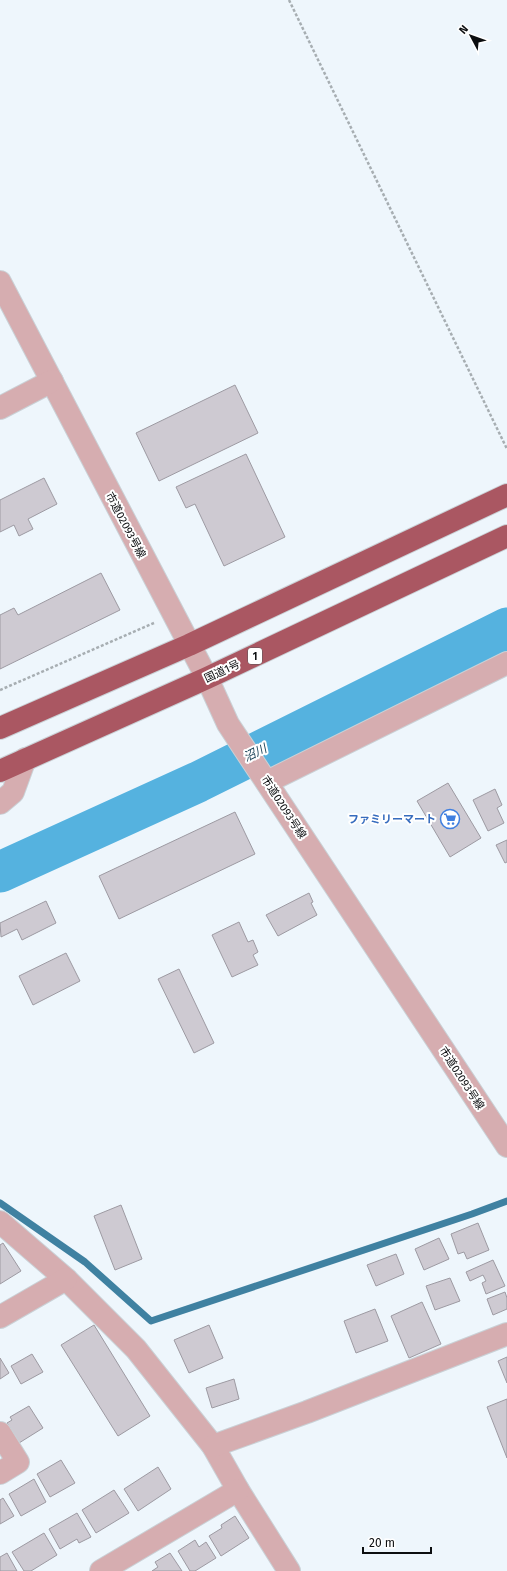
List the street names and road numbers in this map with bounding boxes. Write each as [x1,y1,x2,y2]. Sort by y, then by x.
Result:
street label: 市道02093号線 [103,490,148,560]
road number: 1 [248,648,262,664]
street label: 国道1号 [202,658,242,685]
street label: 市道02093号線 [258,773,309,841]
street label: 市道02093号線 [436,1044,487,1112]

